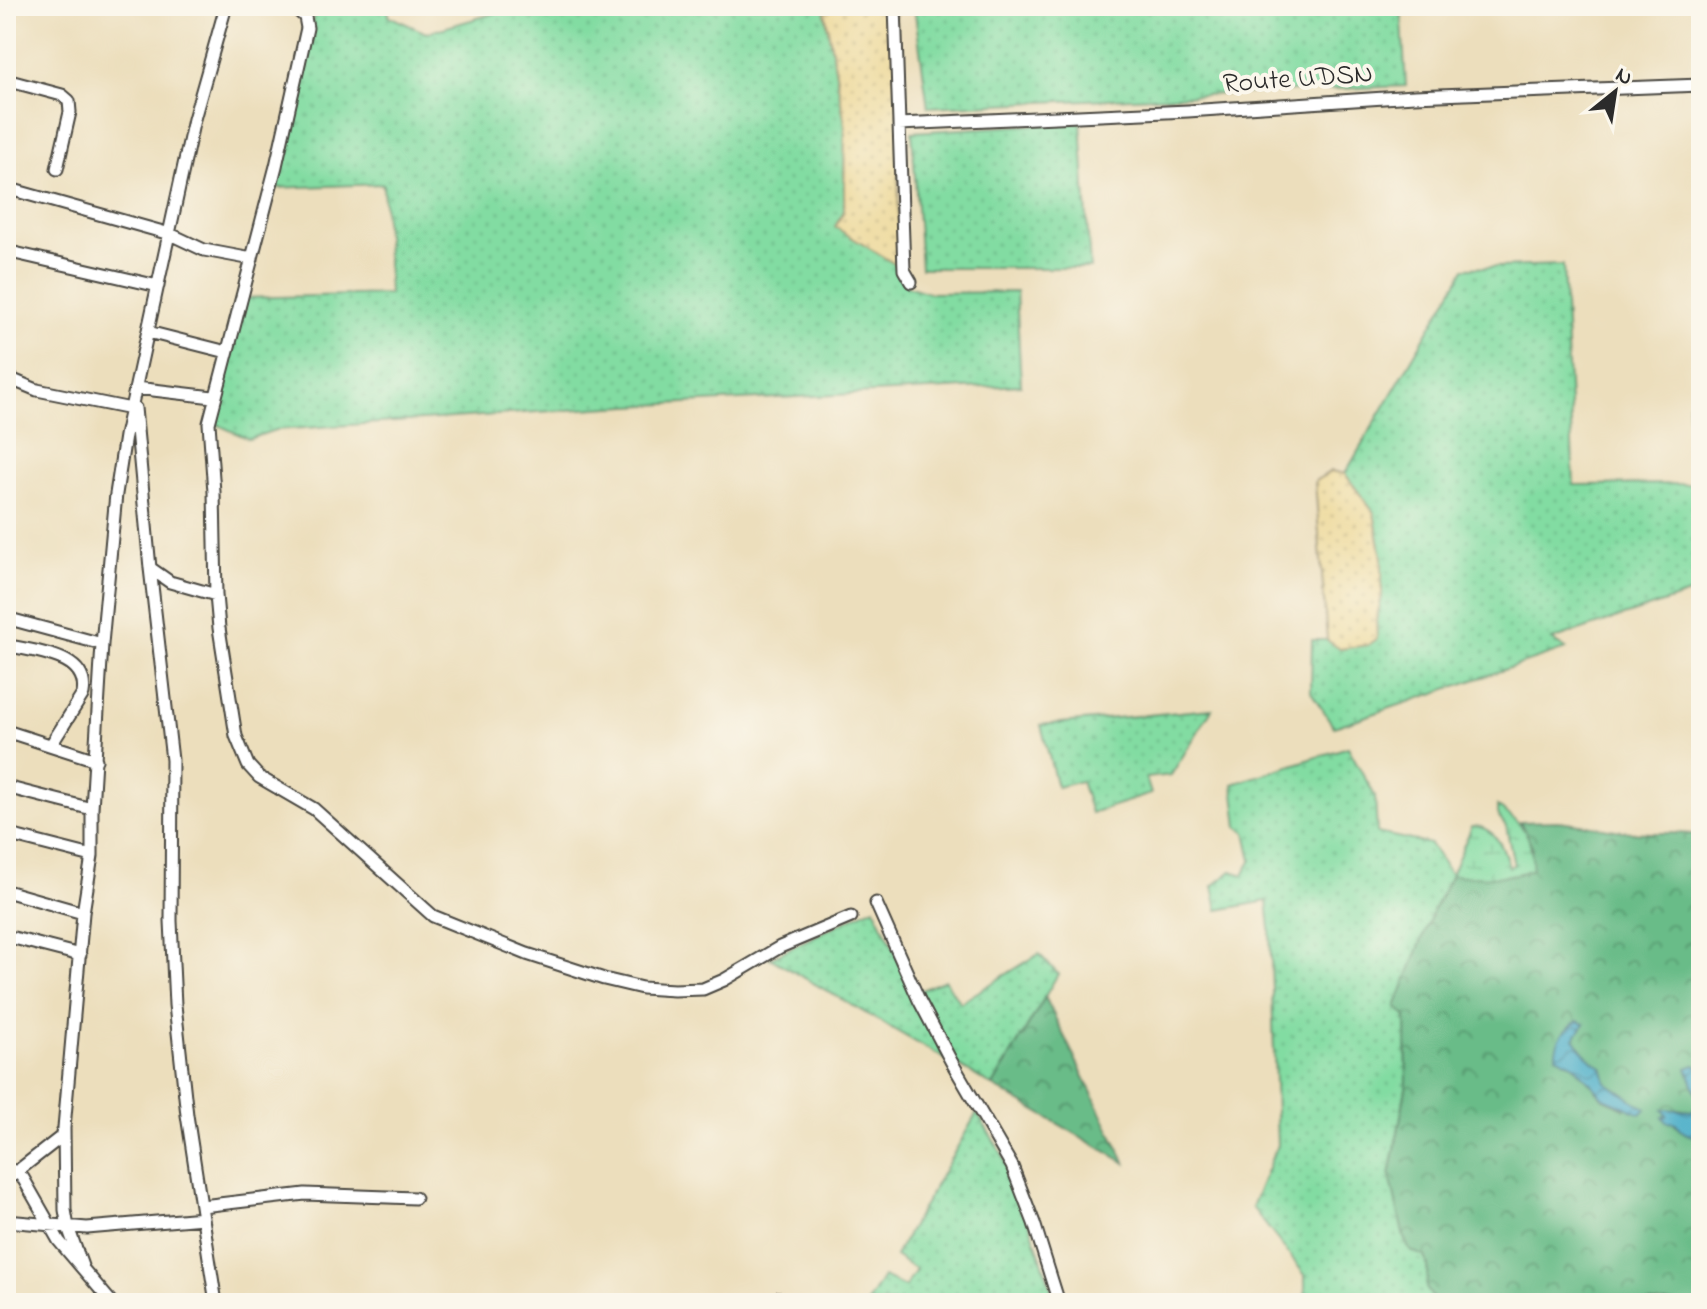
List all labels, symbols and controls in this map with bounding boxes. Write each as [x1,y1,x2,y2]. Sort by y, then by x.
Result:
north arrow [1575,52,1655,132]
street label: Route UDSN [1222,54,1374,106]
text: N [1609,60,1638,95]

